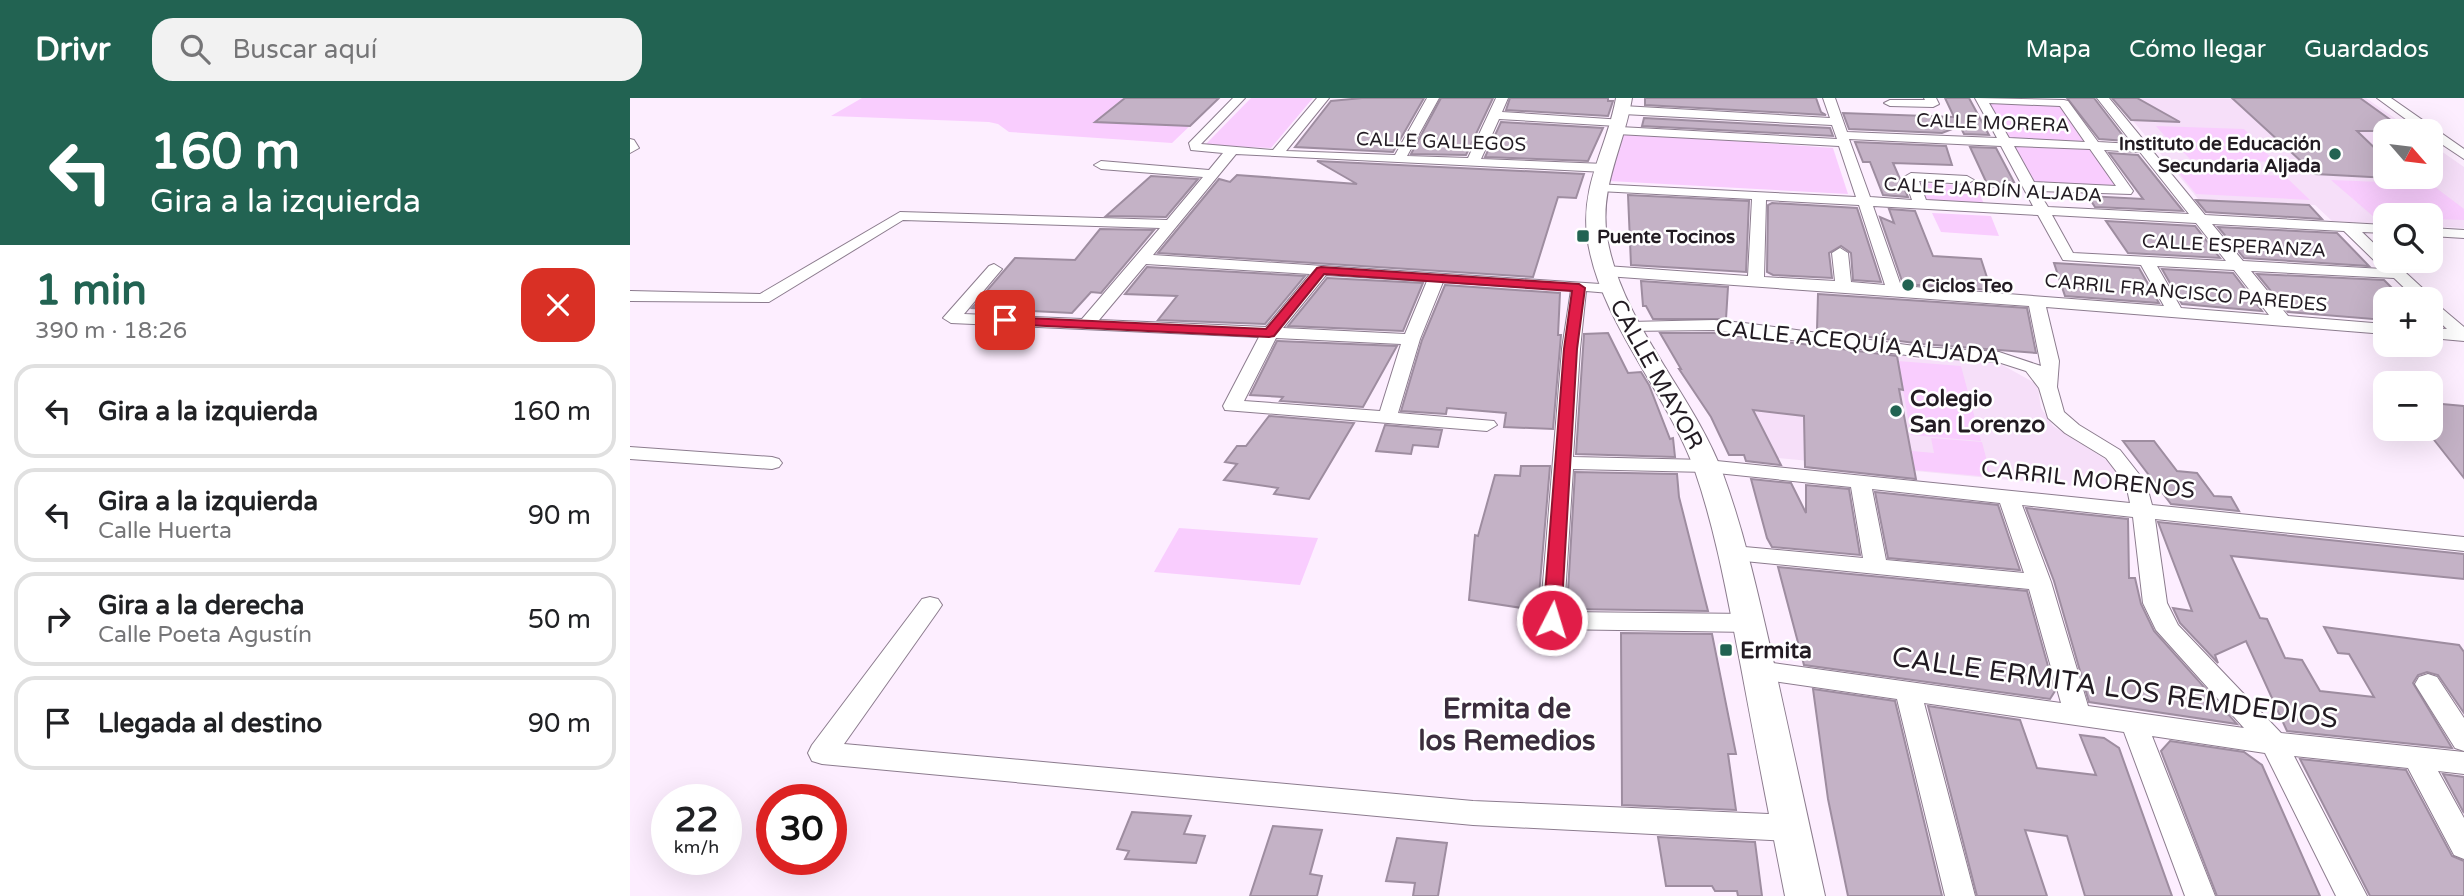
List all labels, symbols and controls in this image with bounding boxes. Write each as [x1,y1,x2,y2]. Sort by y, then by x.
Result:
search box [152,18,642,81]
text: Drivr [35,30,110,69]
icon: search [176,30,214,68]
text: Buscar aquí [232,34,377,65]
text: Mapa [2026,35,2091,64]
text: Cómo llegar [2129,35,2266,64]
text: Guardados [2304,35,2429,64]
street label: CALLE MORERA [1916,109,2070,137]
north arrow [2373,119,2443,189]
map controls [2373,119,2443,441]
text: 160 m [150,123,300,182]
icon: left [35,126,126,217]
street label: CALLE GALLEGOS [1355,128,1526,156]
place label: Instituto de Educación Secundaria Aljada [2119,133,2321,178]
marker: Instituto de Educación Secundaria Aljada [2327,146,2343,162]
street label: CALLE JARDÍN ALJADA [1883,172,2103,207]
text: Gira a la izquierda [150,183,421,221]
button: search [2373,203,2443,273]
place label: Puente Tocinos [1597,226,1735,248]
marker: Puente Tocinos [1575,228,1591,244]
street label: CALLE ESPERANZA [2141,230,2327,262]
text: 1 min [35,265,147,316]
button: close [521,268,595,342]
street label: CARRIL FRANCISCO PAREDES [2044,270,2328,316]
place label: Ciclos Teo [1922,275,2013,297]
marker: Ciclos Teo [1900,277,1916,293]
button: + [2373,287,2443,357]
pin [975,290,1035,350]
street label: CALLE MAYOR [1603,295,1709,454]
icon: arrive [986,301,1024,339]
street label: CALLE ACEQUÍA ALJADA [1714,314,2001,372]
text: 390 m · 18:26 [35,317,187,345]
button: − [2373,371,2443,441]
place label: Colegio San Lorenzo [1910,385,2045,439]
icon: left [39,392,77,430]
text: Gira a la izquierda [98,396,318,427]
text: 160 m [511,396,591,427]
marker: Colegio San Lorenzo [1888,403,1904,419]
street label: CARRIL MORENOS [1980,455,2196,505]
text: Gira a la izquierda [98,486,318,517]
icon: left [39,496,77,534]
text: 90 m [528,500,591,531]
text: Calle Huerta [98,517,232,545]
position arrow [1515,583,1589,657]
text: Gira a la derecha [98,590,304,621]
icon: right [39,600,77,638]
text: 50 m [528,604,591,635]
text: Calle Poeta Agustín [98,621,312,649]
place label: Ermita [1740,637,1812,665]
street label: CALLE ERMITA LOS REMDEDIOS [1890,640,2340,736]
marker: Ermita [1718,642,1734,658]
district label: Ermita de los Remedios [1418,692,1596,758]
icon: arrive [39,704,77,742]
text: Llegada al destino [98,708,322,739]
text: 90 m [528,708,591,739]
speed limit sign: 30 [756,784,847,875]
text: 22 [675,799,718,841]
text: km/h [674,836,719,858]

